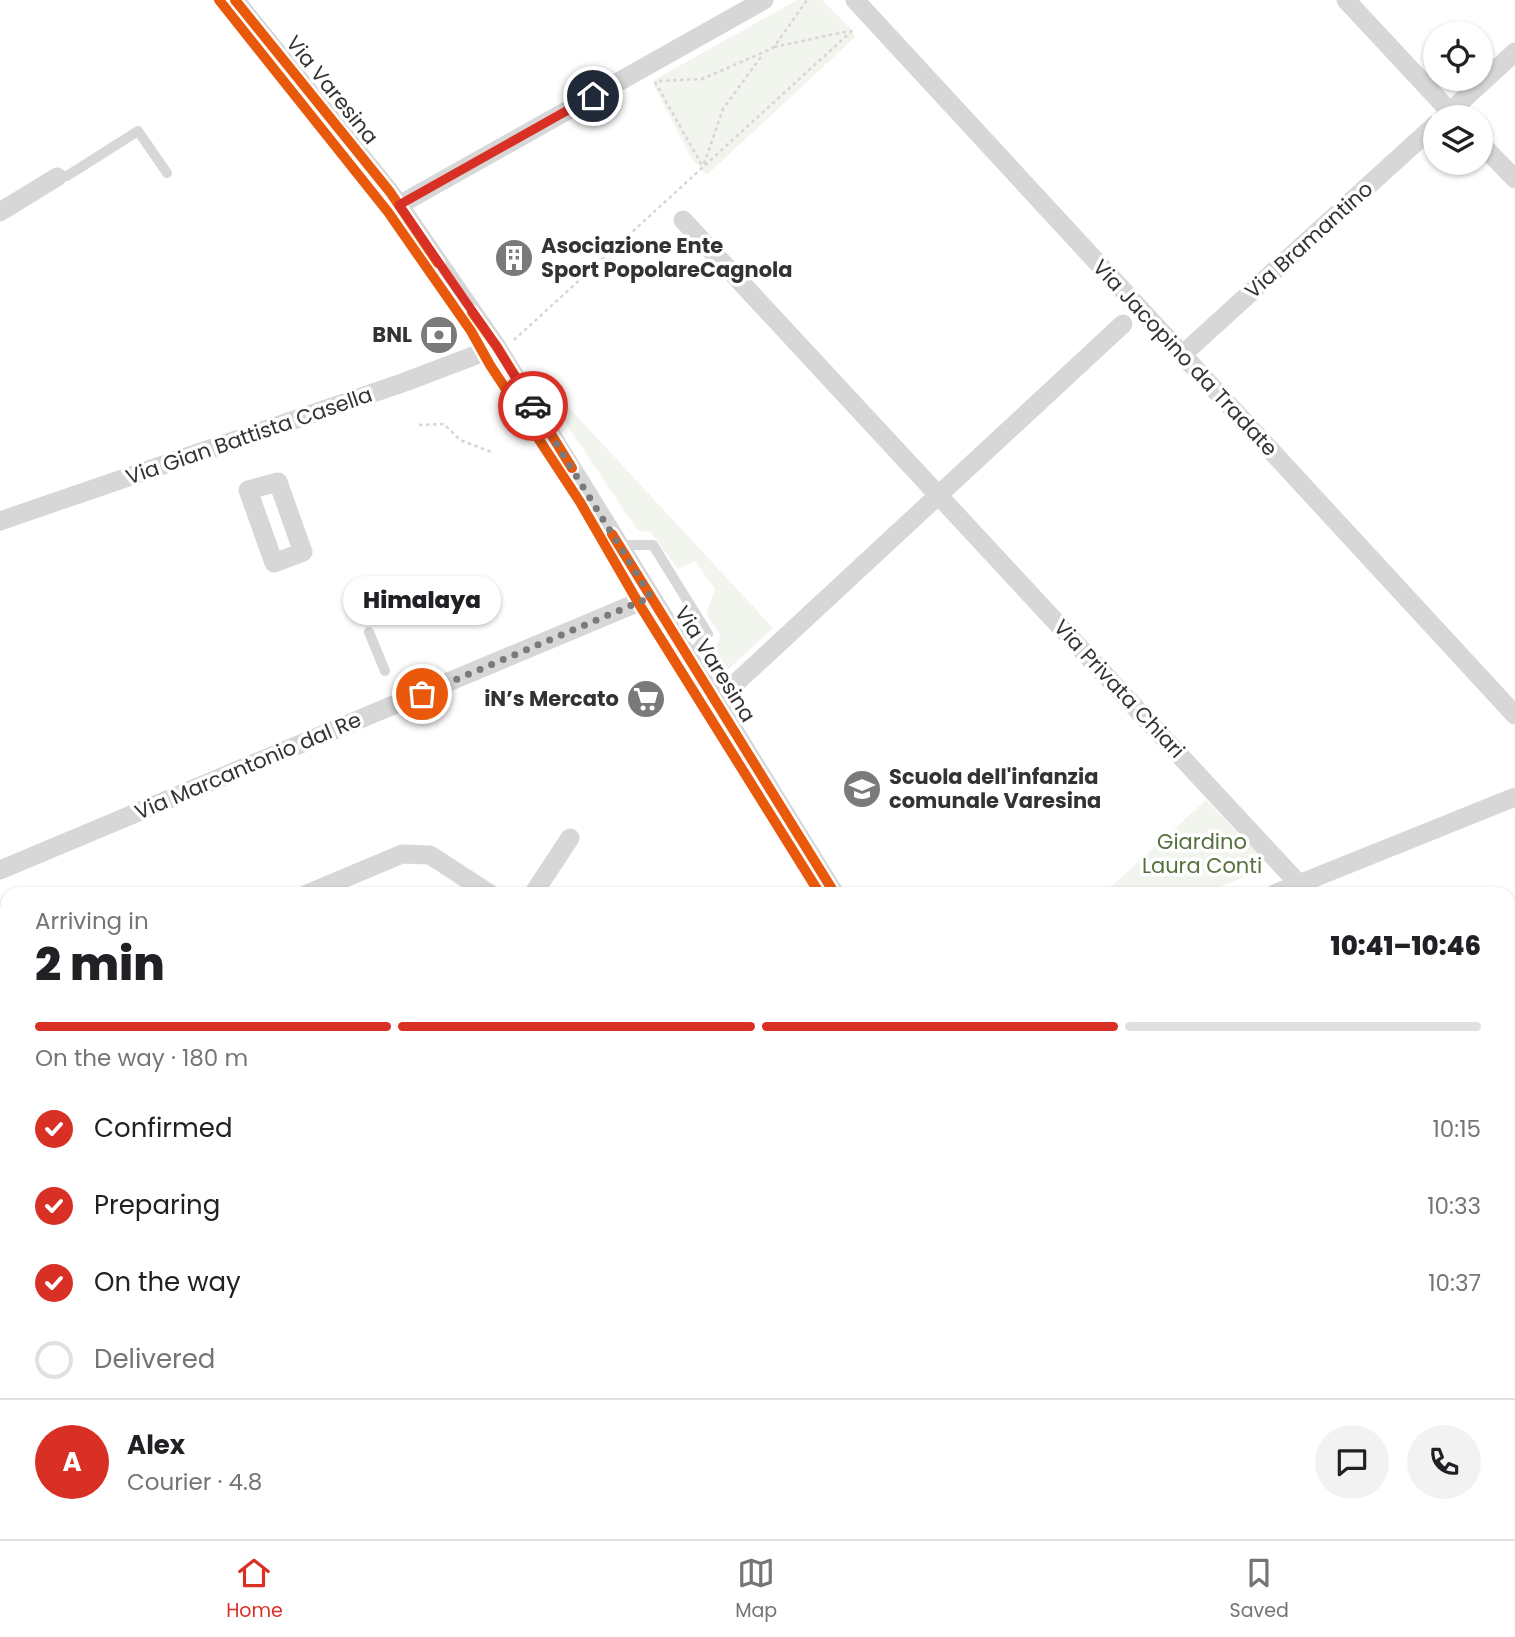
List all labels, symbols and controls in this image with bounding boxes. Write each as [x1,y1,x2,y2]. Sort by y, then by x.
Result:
map controls [1423,21,1493,175]
button: locate [1423,21,1493,91]
street label: Via Varesina [280,29,385,150]
pin [563,66,623,126]
icon: home [574,77,612,115]
button: layers [1423,105,1493,175]
street label: Via Bramantino [1238,174,1379,305]
place label: Asociazione Ente Sport PopolareCagnola [541,231,793,284]
building icon: Asociazione Ente Sport PopolareCagnola [493,237,535,279]
street label: Via Jacopino da Tradate [1086,253,1284,462]
bank icon: BNL [418,314,460,356]
place label: BNL [372,320,412,349]
courier [498,371,568,441]
street label: Via Gian Battista Casella [122,380,376,491]
icon: car [514,387,552,425]
callout: Himalaya [343,575,501,624]
text: Himalaya [363,584,481,616]
street label: Via Varesina [668,600,763,727]
street label: Via Privata Chiari [1047,613,1191,764]
pin [392,664,452,724]
icon: bag [403,675,441,713]
supermarket icon: iN’s Mercato [625,678,667,720]
place label: iN’s Mercato [484,684,619,713]
street label: Via Marcantonio dal Re [130,705,365,826]
place label: Scuola dell'infanzia comunale Varesina [889,762,1101,815]
school or university icon: Scuola dell'infanzia comunale Varesina [841,768,883,810]
park label: Giardino Laura Conti [1142,827,1262,880]
text: Arriving in [35,905,149,937]
text: 10:41–10:46 [1331,928,1481,964]
text: 2 min [35,932,165,996]
text: On the way · 180 m [35,1042,248,1074]
icon: check [35,1110,73,1148]
text: Confirmed [94,1110,232,1146]
text: 10:15 [1432,1113,1481,1145]
icon: check [35,1187,73,1225]
text: Preparing [94,1187,220,1223]
text: 10:33 [1427,1190,1481,1222]
icon: check [35,1264,73,1302]
text: On the way [94,1264,241,1300]
text: 10:37 [1428,1267,1481,1299]
text: Delivered [94,1341,215,1377]
button: chat [1315,1425,1389,1499]
button: phone [1407,1425,1481,1499]
text: Alex [127,1427,185,1463]
text: A [62,1444,82,1480]
text: Courier · 4.8 [127,1466,262,1498]
tab: Home [226,1554,283,1625]
tab: Map [735,1554,777,1625]
tab: Saved [1230,1554,1289,1625]

